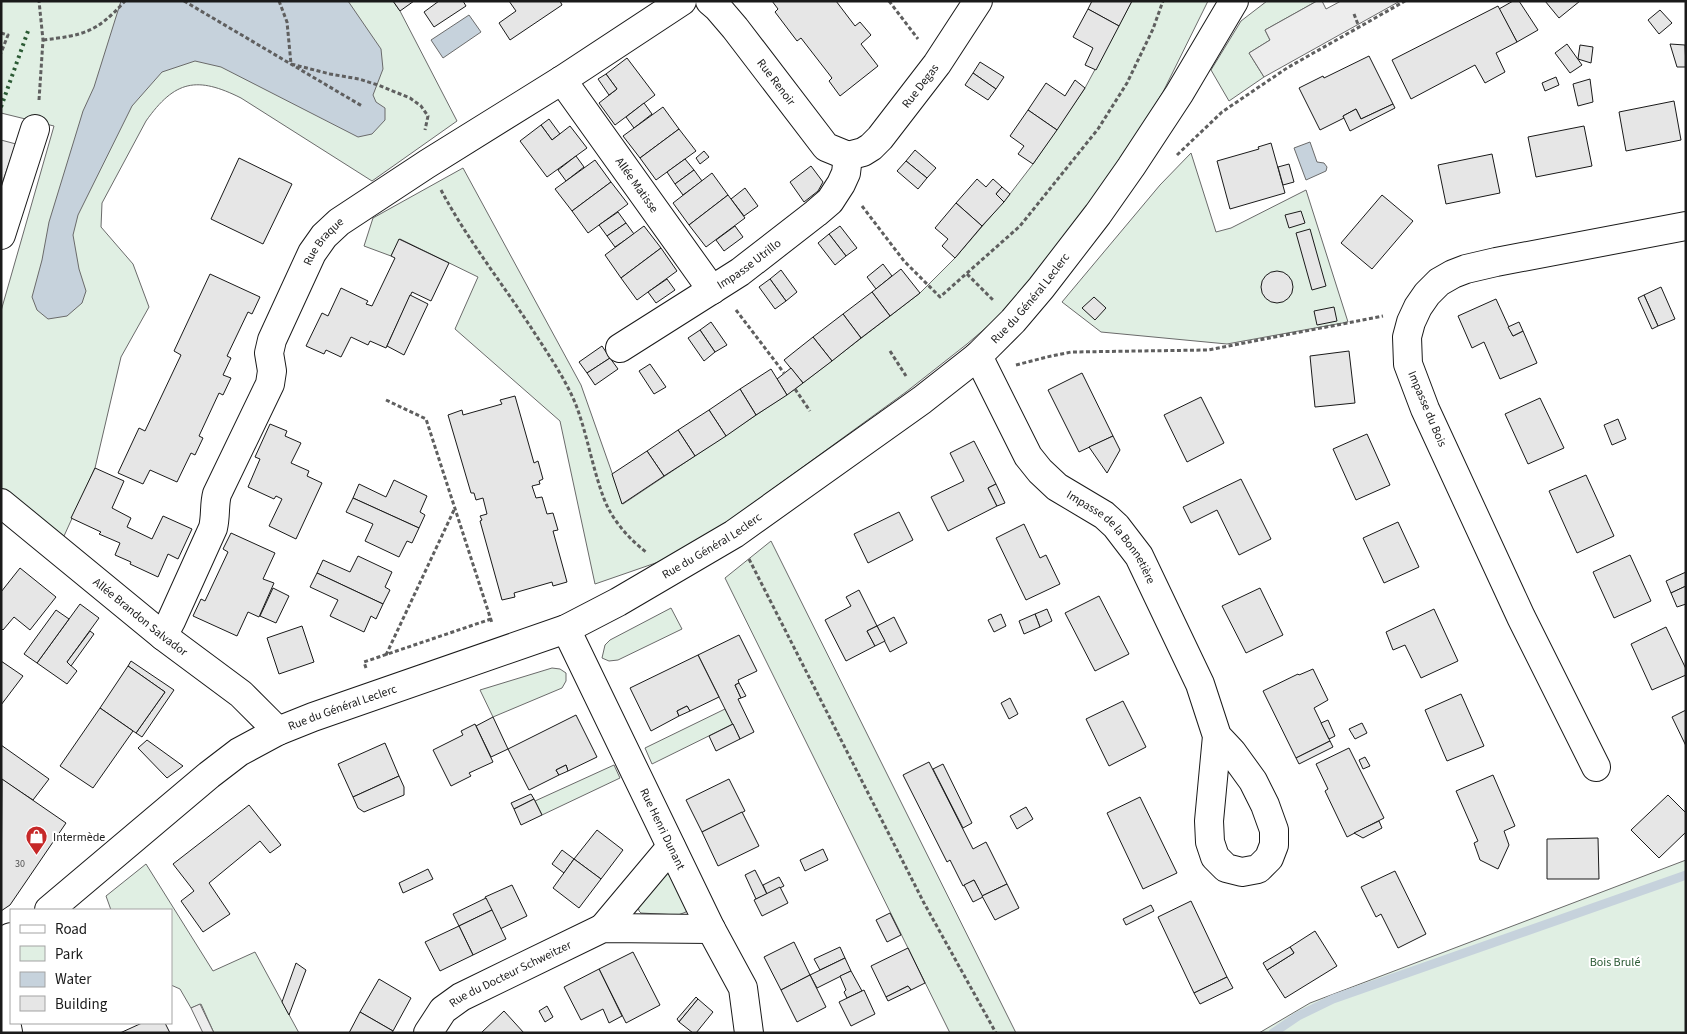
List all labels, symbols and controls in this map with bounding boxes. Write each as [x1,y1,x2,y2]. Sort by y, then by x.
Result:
street label: Rue Renoir [753,55,800,110]
street label: Rue Degas [898,60,943,112]
street label: Allée Matisse [611,154,663,216]
street label: Rue Braque [299,213,347,268]
street label: Impasse Utrillo [714,235,785,293]
street label: Rue du Général Leclerc [987,249,1074,347]
street label: Impasse du Bois [1403,368,1451,450]
street label: Impasse de la Bonnetière [1063,486,1160,587]
street label: Rue du Général Leclerc [659,508,765,583]
street label: Allée Brandon Salvador [89,574,192,661]
street label: Rue du Général Leclerc [285,680,399,735]
street label: Rue Henri Dunant [636,785,690,873]
shop icon: Intermède [25,825,49,856]
place label: Intermède [53,829,105,846]
house number: 30 [15,857,25,871]
legend [10,909,172,1024]
text: Road [55,919,87,940]
street label: Rue du Docteur Schweitzer [445,936,575,1012]
text: Park [55,944,84,965]
park label: Bois Brulé [1590,954,1640,971]
text: Water [55,969,92,990]
text: Building [55,994,108,1015]

